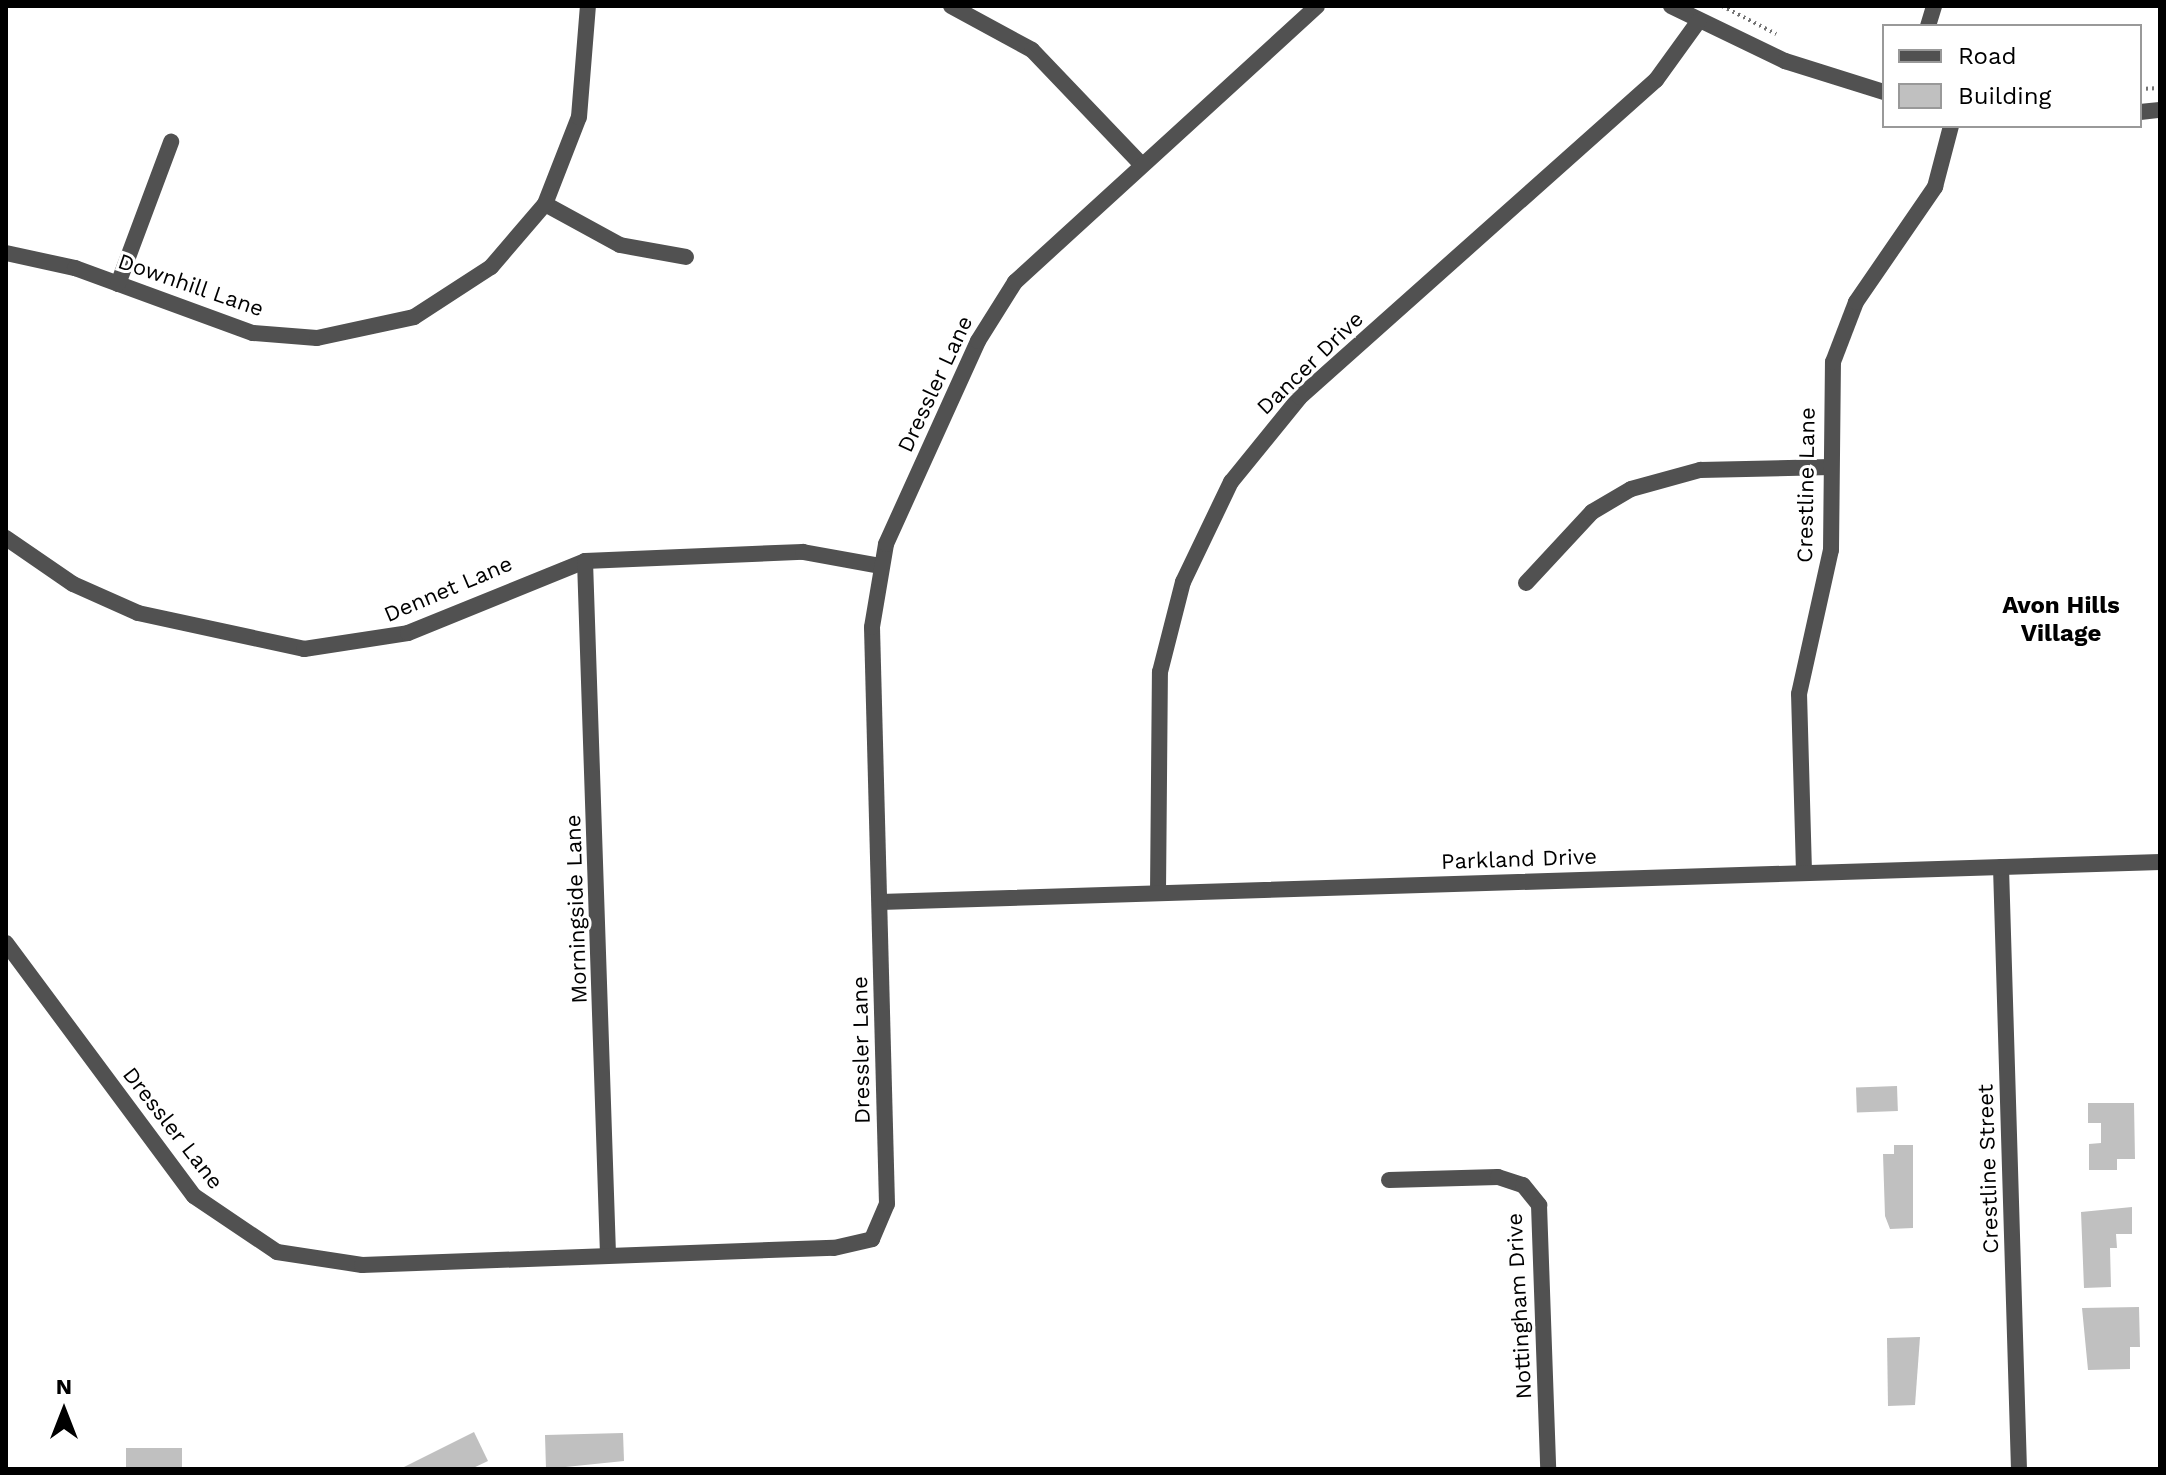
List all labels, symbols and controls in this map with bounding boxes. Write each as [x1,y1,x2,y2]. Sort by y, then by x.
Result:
legend [1882,24,2142,128]
text: Road [1958,42,2017,70]
text: Building [1958,82,2051,110]
street label: Downhill Lane [114,248,268,322]
street label: Dancer Drive [1251,306,1369,420]
street label: Dressler Lane [892,311,978,457]
street label: Crestline Lane [1791,407,1821,563]
street label: Dennet Lane [380,550,516,628]
district label: Avon Hills Village [2002,592,2120,648]
street label: Morningside Lane [560,814,592,1004]
street label: Parkland Drive [1441,843,1597,875]
street label: Dressler Lane [847,976,875,1124]
street label: Dressler Lane [117,1062,229,1194]
street label: Crestline Street [1972,1084,2004,1254]
street label: Nottingham Drive [1501,1212,1537,1400]
north arrow [24,1371,104,1451]
text: N [56,1374,72,1399]

